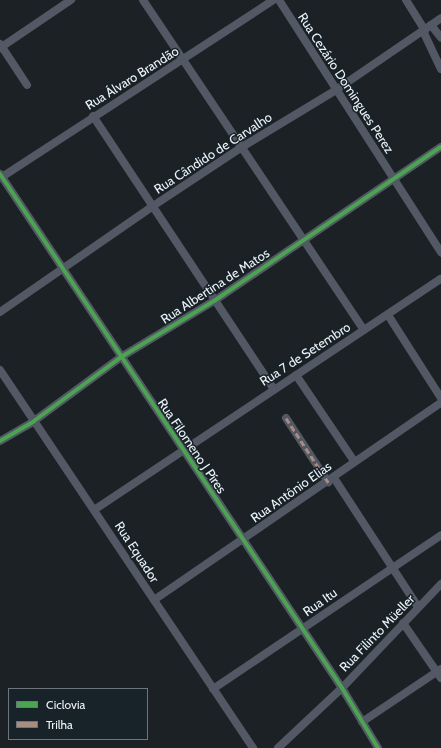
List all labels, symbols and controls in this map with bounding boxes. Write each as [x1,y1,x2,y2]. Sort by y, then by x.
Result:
street label: Rua Cezário Domingues Perez [295,10,397,156]
street label: Rua Álvaro Brandão [83,43,181,113]
street label: Rua Cândido de Carvalho [151,109,275,197]
street label: Rua Albertina de Matos [158,245,272,327]
street label: Rua 7 de Setembro [257,319,353,389]
street label: Rua Filomeno J Píres [154,396,230,496]
street label: Rua Antônio Elias [248,458,334,526]
street label: Rua Equador [112,519,162,585]
street label: Rua Itu [300,585,340,619]
street label: Rua Filinto Müeller [336,591,418,675]
legend [8,688,148,740]
text: Ciclovia [46,697,85,712]
text: Trilha [46,717,73,732]

